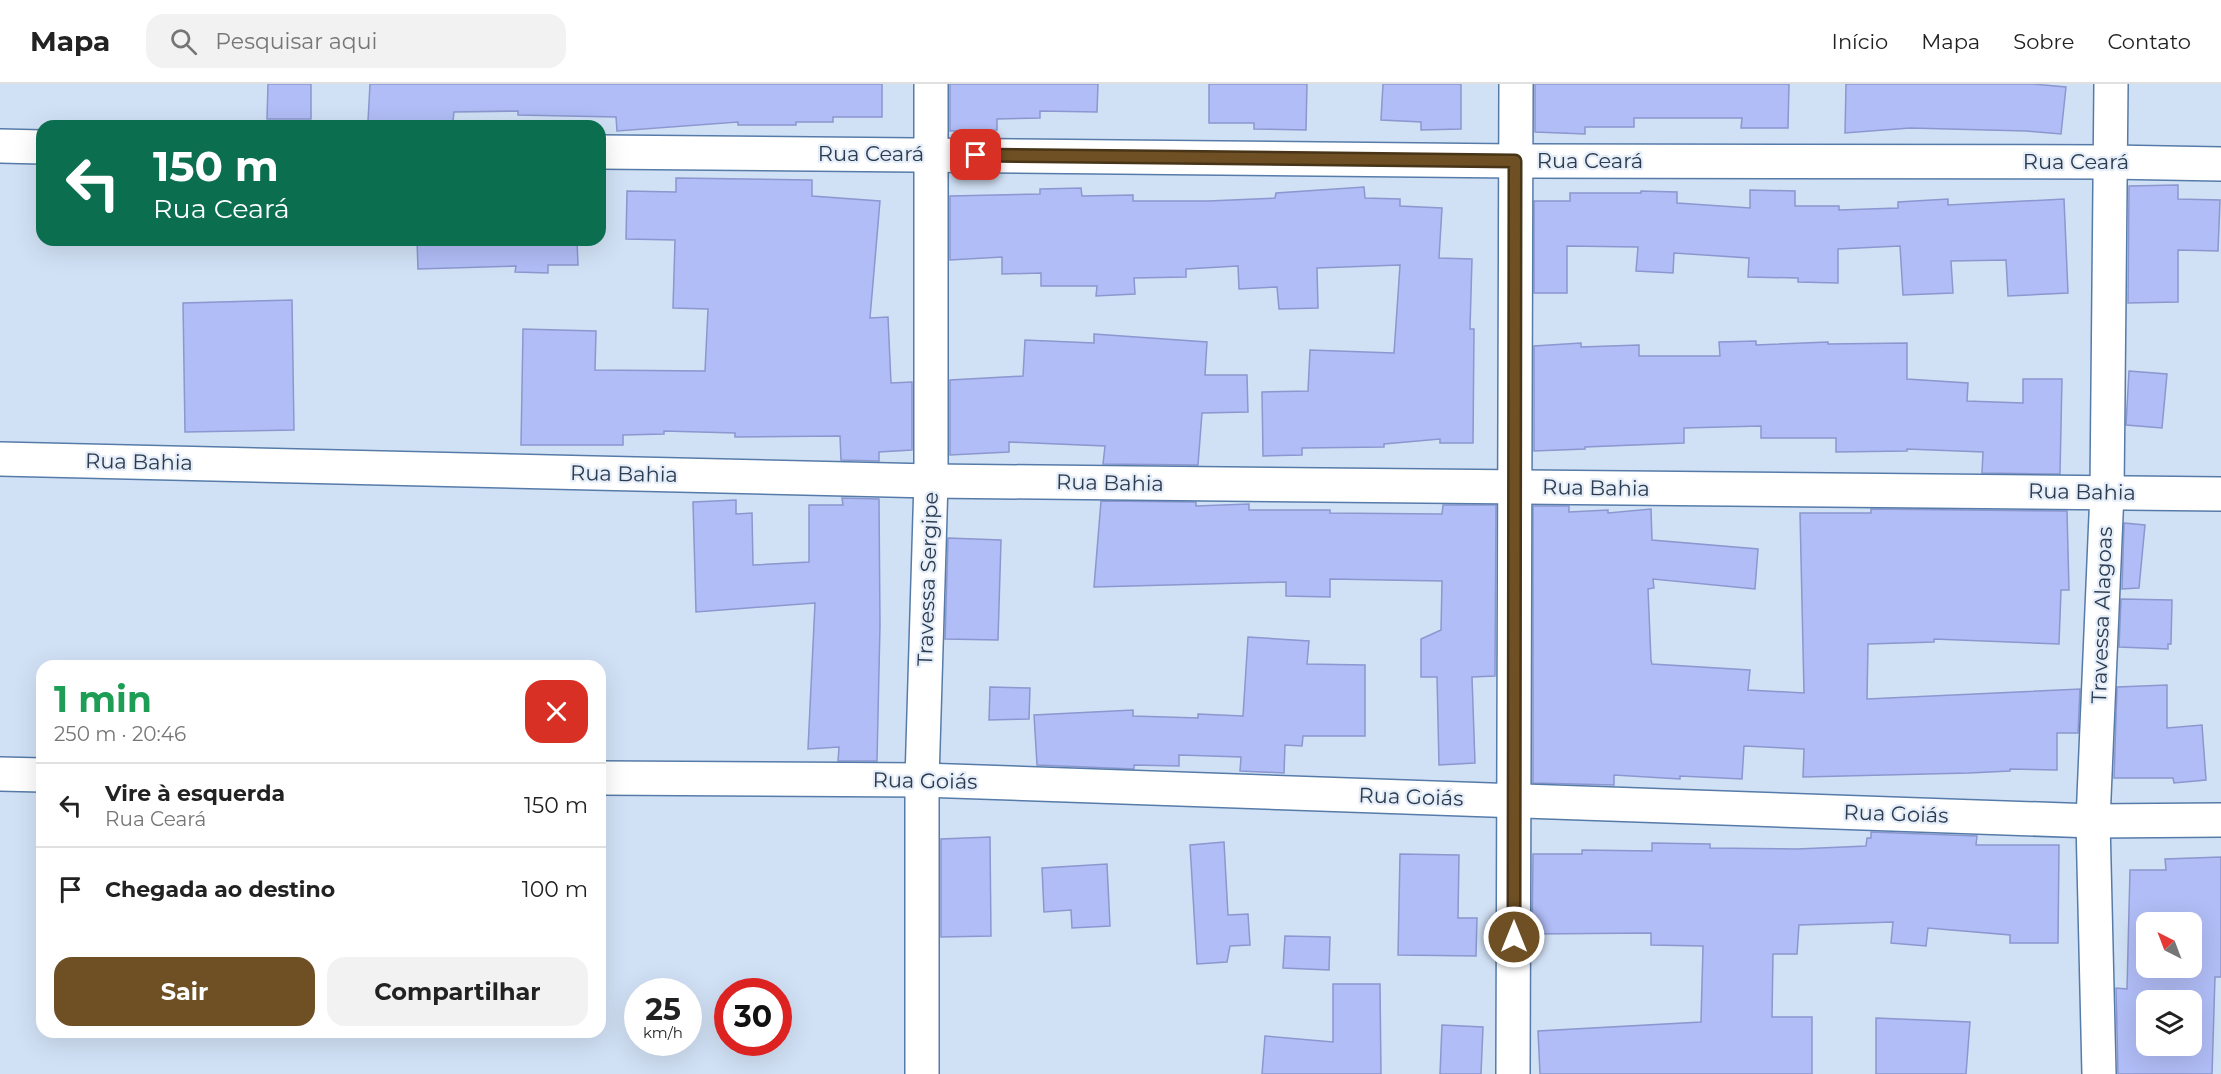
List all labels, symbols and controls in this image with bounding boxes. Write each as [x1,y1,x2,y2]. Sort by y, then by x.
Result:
search box [146,14,566,68]
text: Mapa [30,24,110,58]
icon: search [167,25,200,58]
text: Pesquisar aqui [215,28,377,55]
text: Início [1832,29,1888,54]
text: Mapa [1921,29,1980,54]
text: Sobre [2013,29,2074,54]
text: Contato [2107,29,2191,54]
pin [950,129,1001,180]
icon: arrive [959,138,992,171]
text: 150 m [153,140,279,192]
street label: Rua Ceará [818,141,924,166]
icon: left [54,144,132,222]
street label: Rua Ceará [1537,148,1643,173]
street label: Rua Ceará [2023,149,2129,174]
text: Rua Ceará [153,192,290,225]
street label: Rua Bahia [85,448,193,475]
street label: Rua Bahia [570,460,678,487]
street label: Rua Bahia [1056,469,1164,496]
street label: Rua Bahia [1542,474,1650,501]
street label: Rua Bahia [2028,478,2136,505]
street label: Travessa Sergipe [912,491,943,667]
street label: Travessa Alagoas [2086,526,2117,704]
text: 1 min [54,677,152,721]
button: close [525,680,588,743]
text: 250 m · 20:46 [54,722,186,746]
street label: Rua Goiás [872,767,978,794]
text: Vire à esquerda [105,780,285,807]
street label: Rua Goiás [1358,782,1464,811]
icon: left [54,789,87,822]
text: 150 m [524,792,588,819]
street label: Rua Goiás [1843,799,1949,828]
text: Rua Ceará [105,807,206,831]
icon: arrive [54,873,87,906]
text: Chegada ao destino [105,876,335,903]
text: 100 m [522,876,588,903]
position arrow [1482,905,1546,969]
north arrow [2136,912,2202,978]
map controls [2136,912,2202,1056]
button: Sair [54,957,315,1026]
button: Compartilhar [327,957,588,1026]
speed limit sign: 30 [714,978,792,1056]
button: layers [2136,990,2202,1056]
text: 25 [645,991,681,1028]
text: km/h [643,1023,683,1042]

